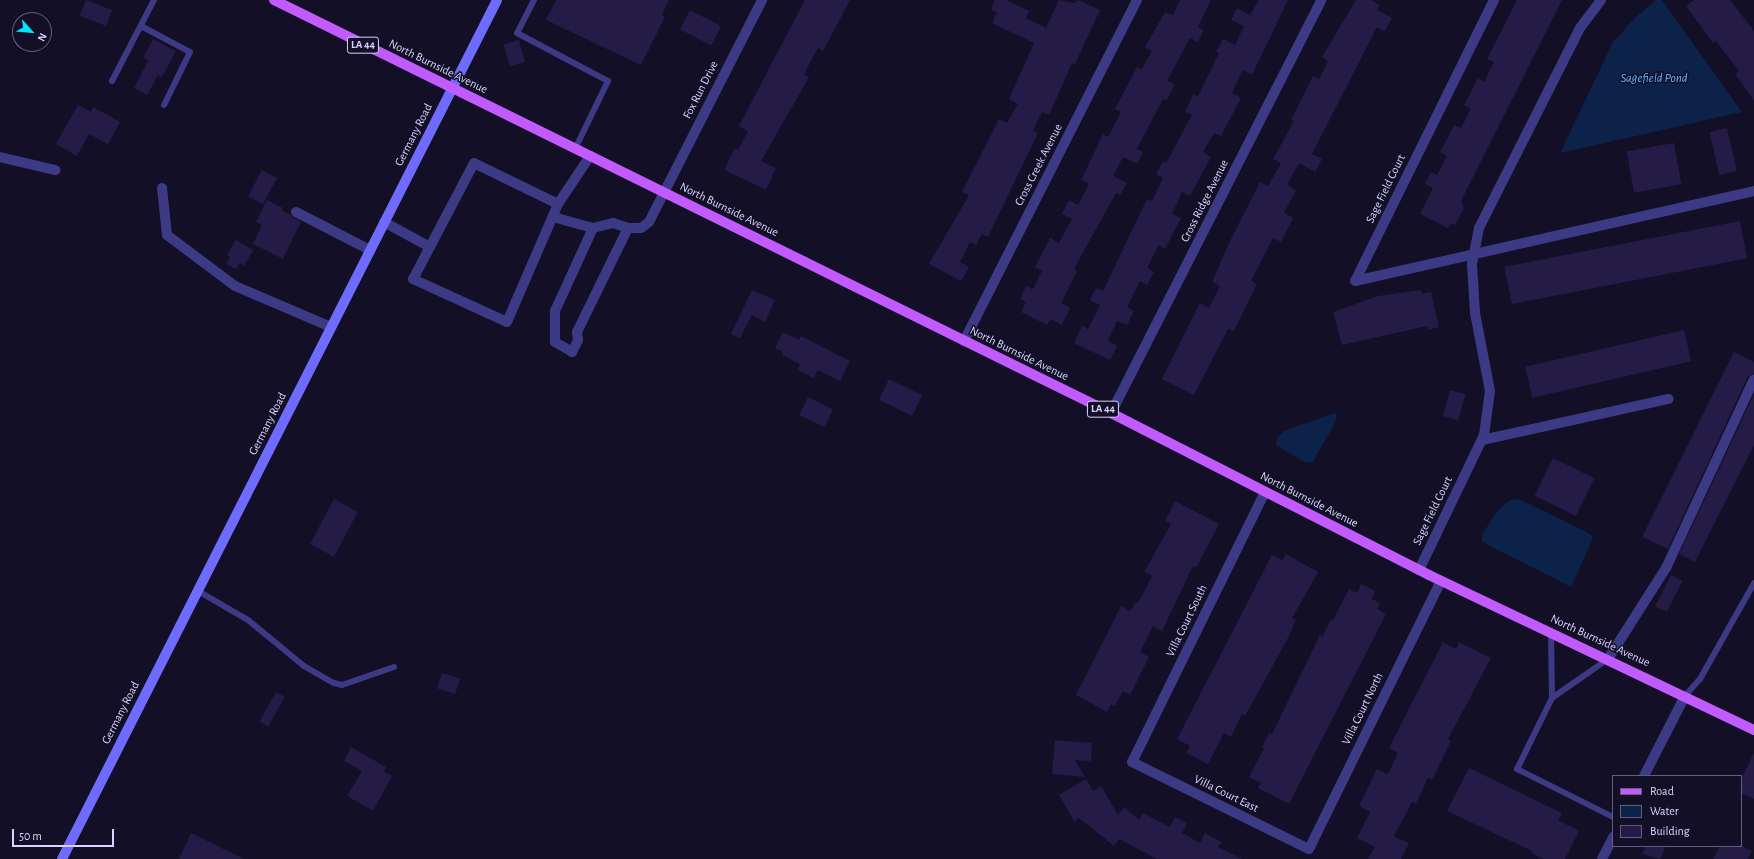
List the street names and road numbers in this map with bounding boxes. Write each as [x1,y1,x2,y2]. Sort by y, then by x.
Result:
road number: LA 44 [346,36,380,54]
street label: North Burnside Avenue [386,37,490,97]
street label: Fox Run Drive [680,59,722,121]
street label: Germany Road [392,101,436,169]
street label: Cross Creek Avenue [1012,122,1066,208]
street label: Sage Field Court [1363,152,1409,226]
street label: Cross Ridge Avenue [1178,157,1232,245]
street label: North Burnside Avenue [677,180,781,240]
street label: North Burnside Avenue [967,324,1071,384]
street label: Germany Road [246,390,290,458]
road number: LA 44 [1086,400,1120,418]
street label: North Burnside Avenue [1258,469,1360,531]
street label: Sage Field Court [1410,474,1456,548]
street label: Villa Court South [1163,583,1211,659]
street label: North Burnside Avenue [1548,612,1652,670]
street label: Villa Court North [1339,671,1387,747]
street label: Germany Road [99,679,143,747]
street label: Villa Court East [1191,772,1261,816]

